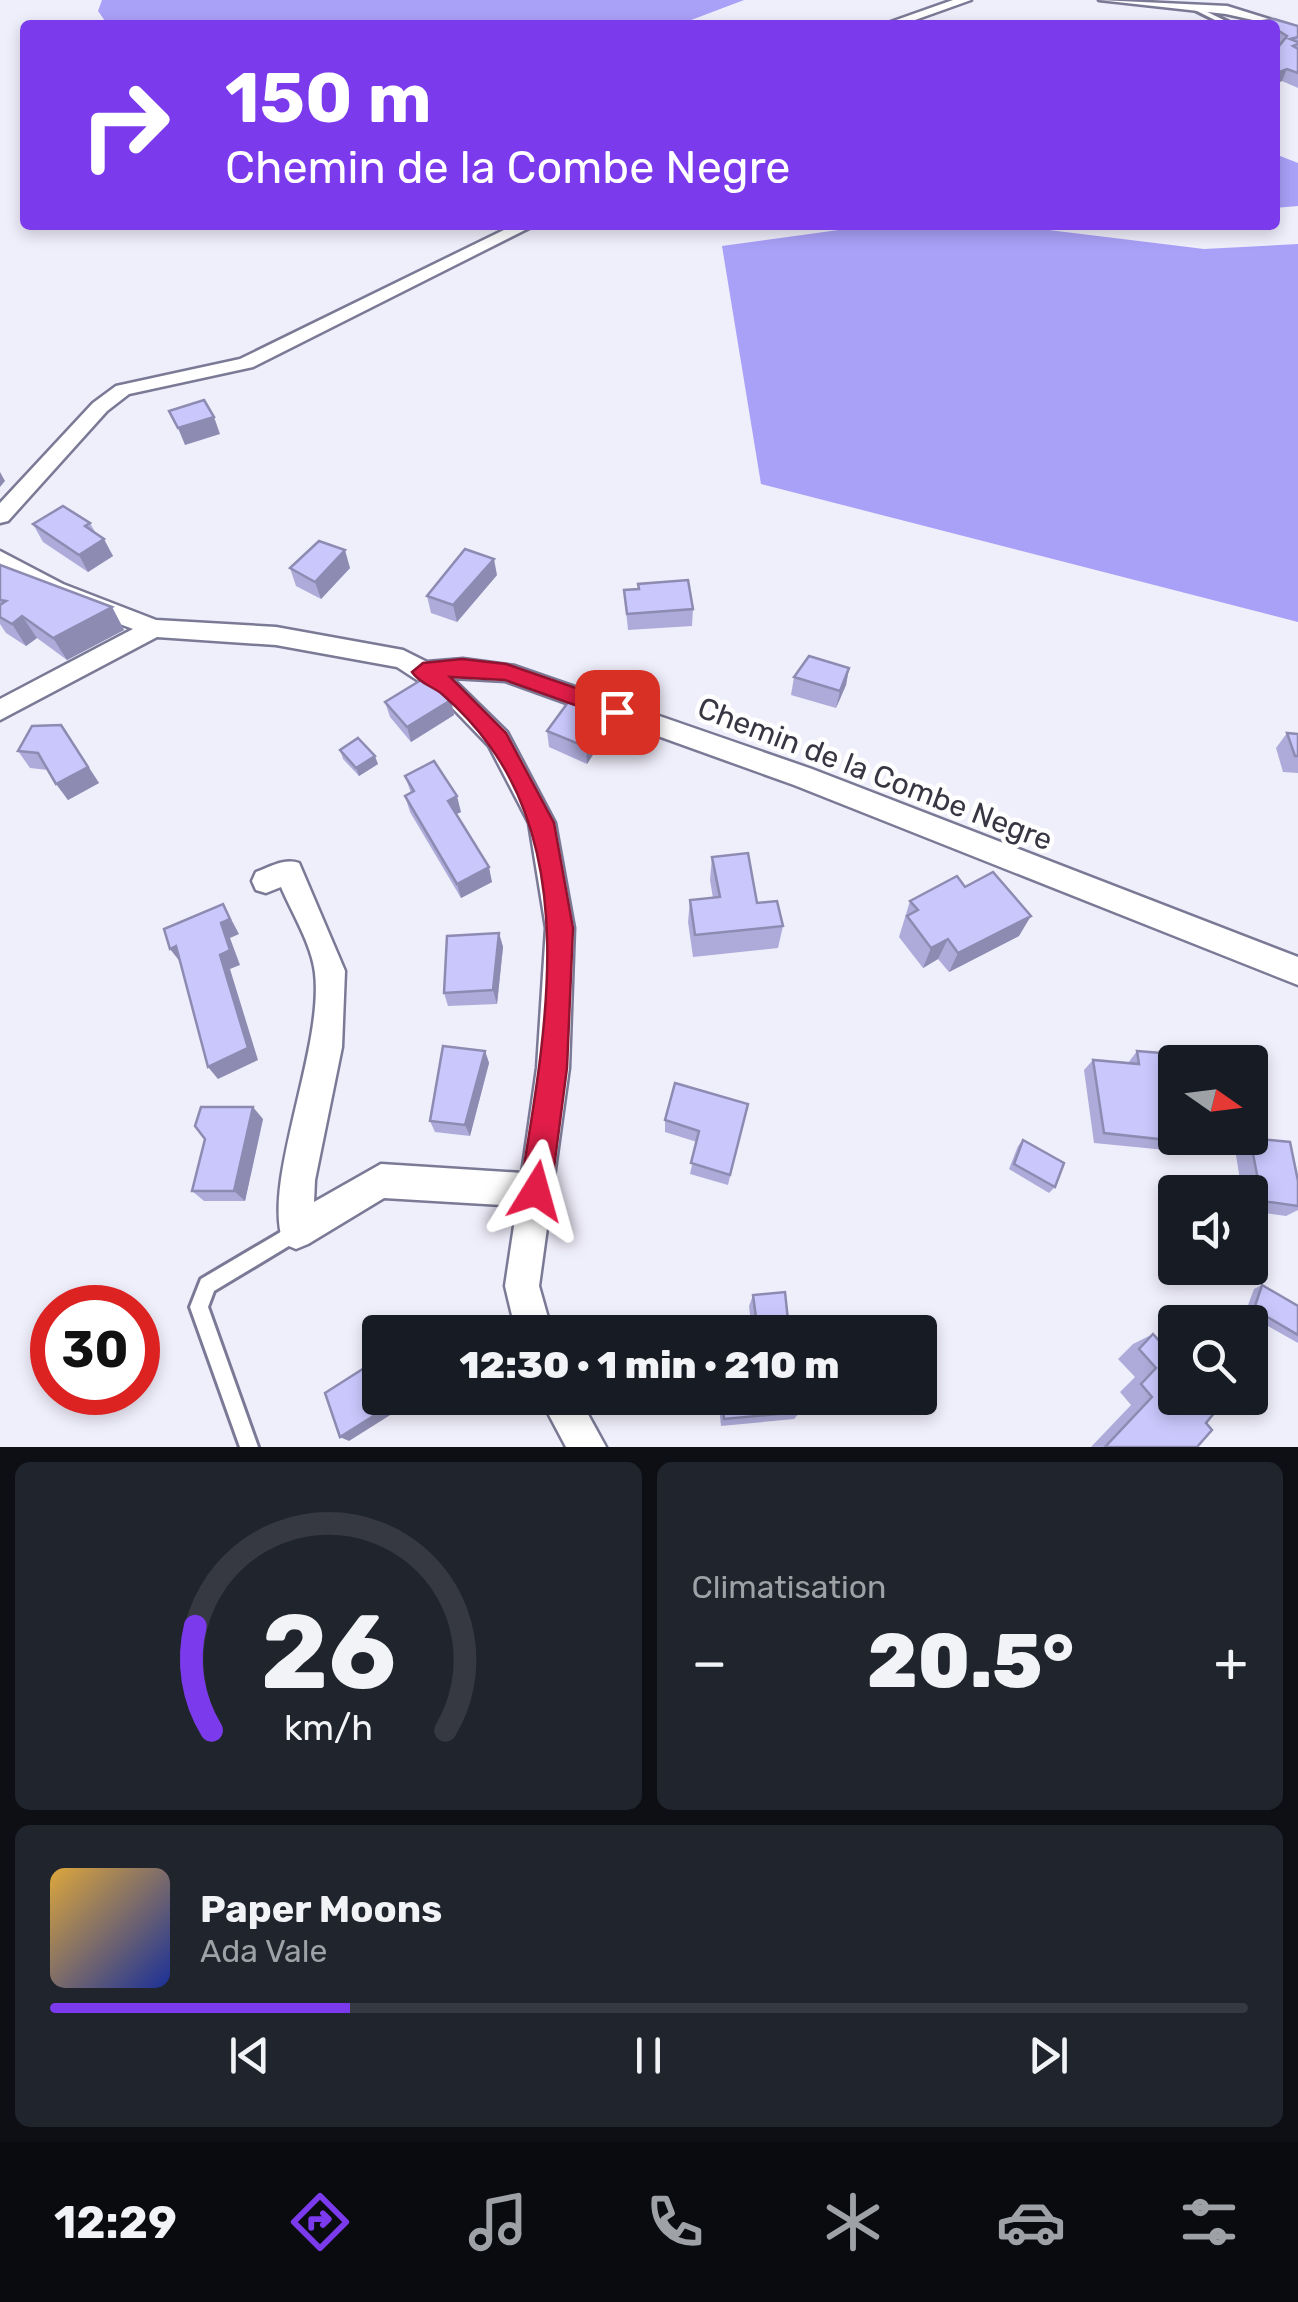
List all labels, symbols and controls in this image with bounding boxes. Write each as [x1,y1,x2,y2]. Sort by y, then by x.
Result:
text: 150 m [225,57,432,140]
icon: right [60,60,190,190]
text: Chemin de la Combe Negre [225,141,791,194]
pin [575,670,660,755]
icon: arrive [590,685,645,740]
street label: Chemin de la Combe Negre [693,690,1057,858]
north arrow [1158,1045,1268,1155]
map controls [1158,1045,1268,1415]
position arrow [484,1139,588,1243]
button: sound [1158,1175,1268,1285]
speed limit sign: 30 [30,1285,160,1415]
button: search [1158,1305,1268,1415]
text: 12:30 · 1 min · 210 m [459,1342,840,1388]
text: Climatisation [692,1568,886,1606]
text: 26 [261,1591,396,1714]
text: 20.5° [867,1617,1074,1706]
text: − [692,1630,727,1695]
text: + [1214,1630,1248,1695]
text: km/h [284,1707,373,1749]
text: Paper Moons [200,1886,442,1932]
text: Ada Vale [200,1932,327,1970]
icon: previous [222,2028,277,2083]
icon: pause [621,2028,676,2083]
icon: next [1021,2028,1076,2083]
icon: directions [285,2187,355,2257]
icon: music [463,2187,533,2257]
icon: phone [640,2187,710,2257]
icon: climate [818,2187,888,2257]
icon: car [996,2187,1066,2257]
icon: filters [1174,2187,1244,2257]
text: 12:29 [54,2196,177,2249]

